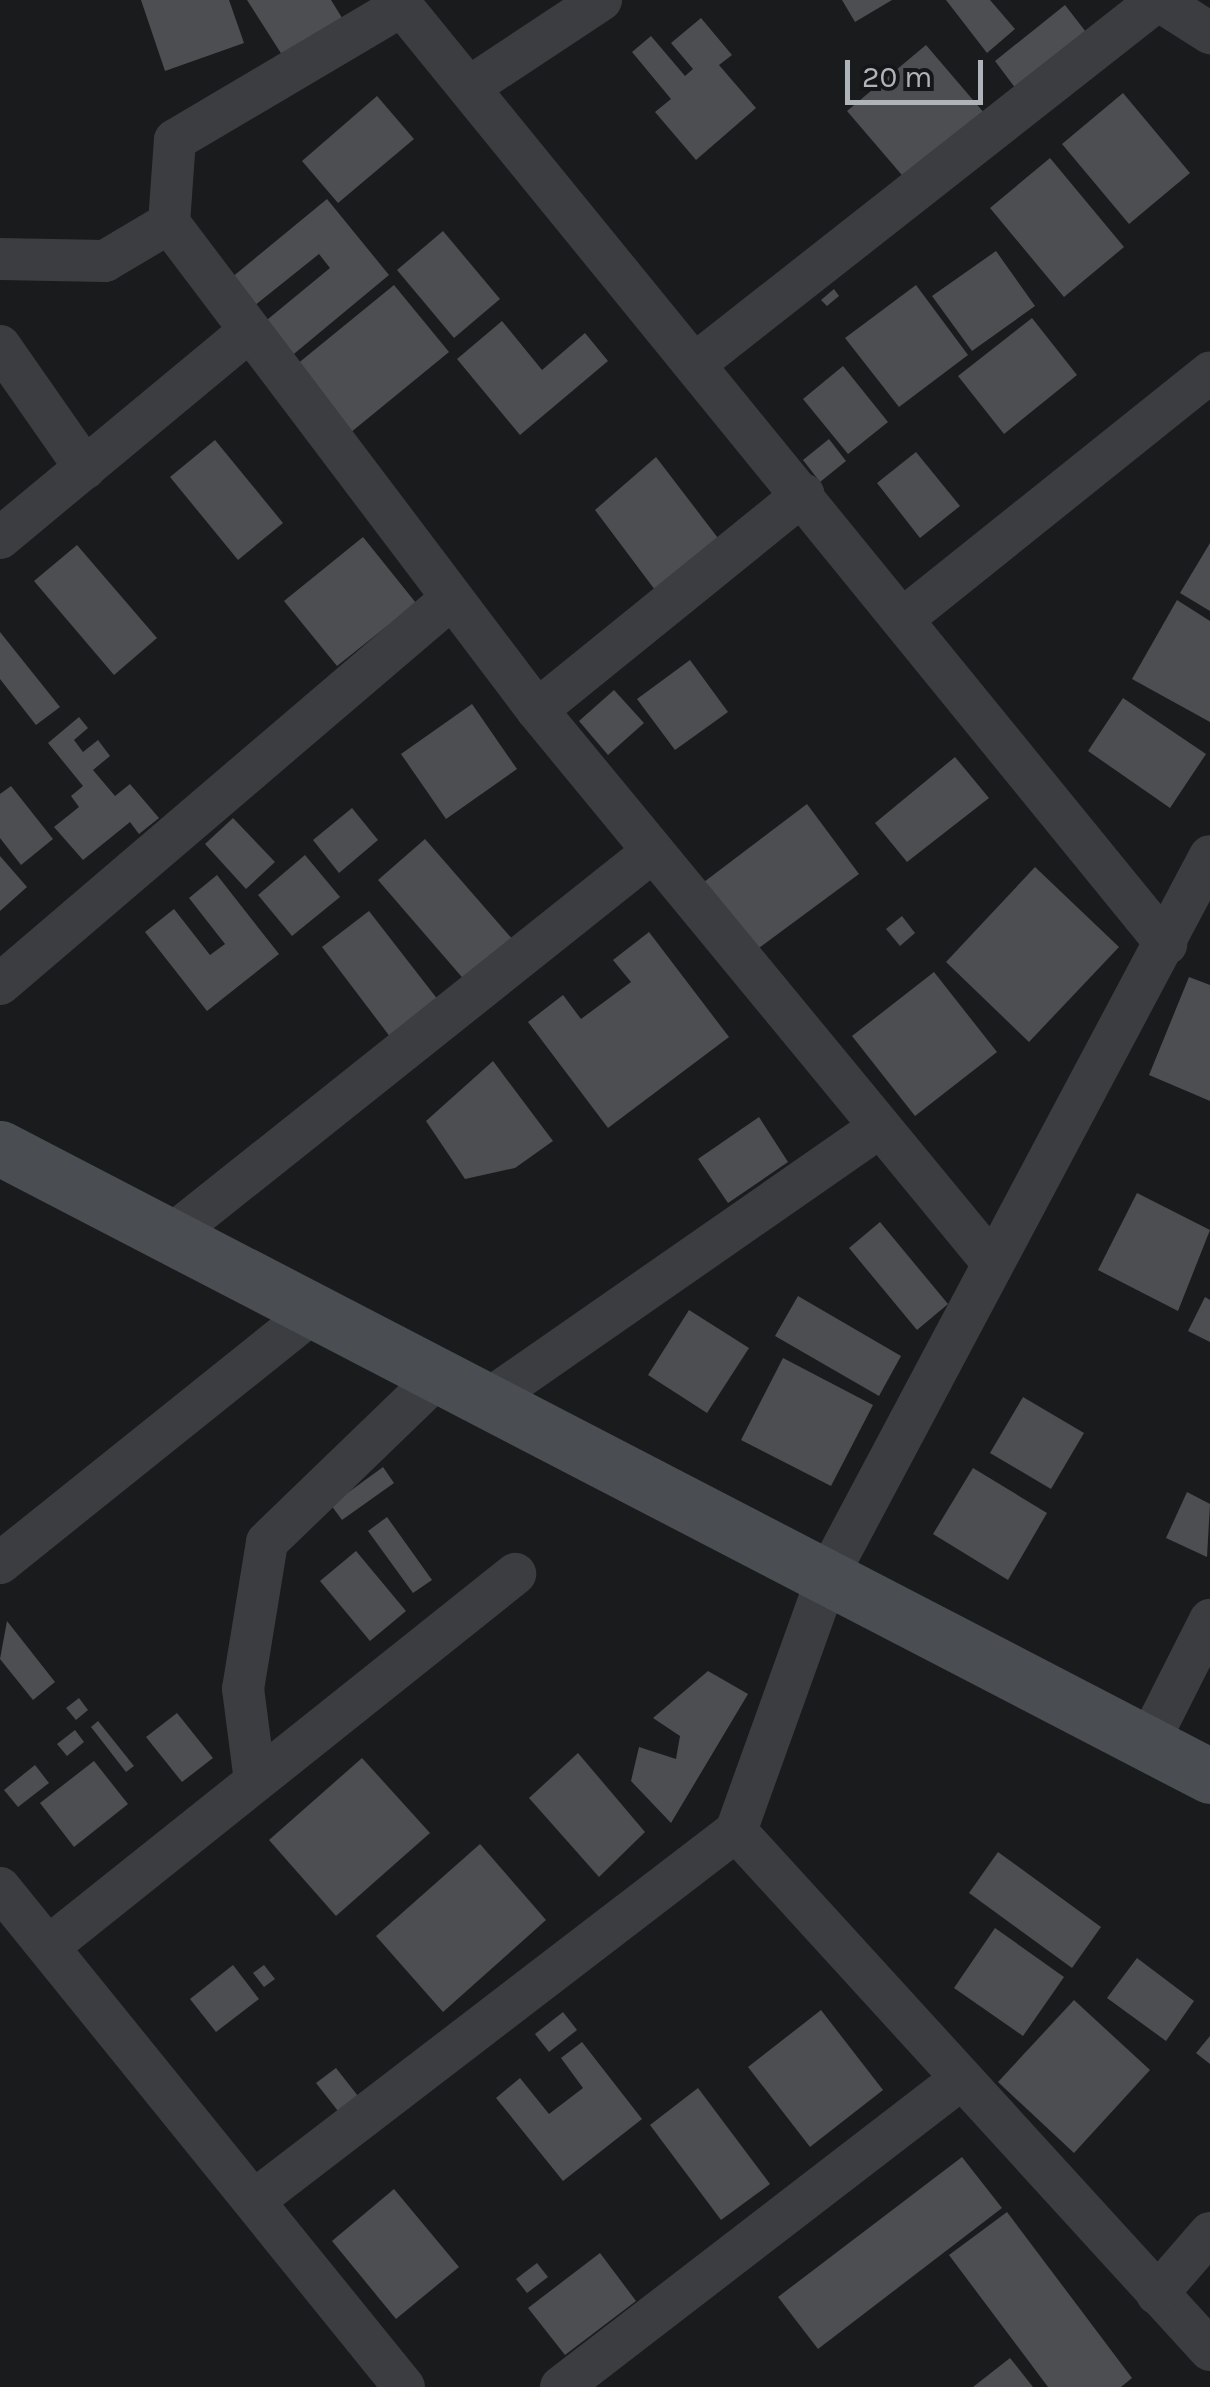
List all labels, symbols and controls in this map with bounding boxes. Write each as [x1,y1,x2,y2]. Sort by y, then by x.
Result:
scale bar [850,40,988,102]
text: 20 m [862,59,932,95]

